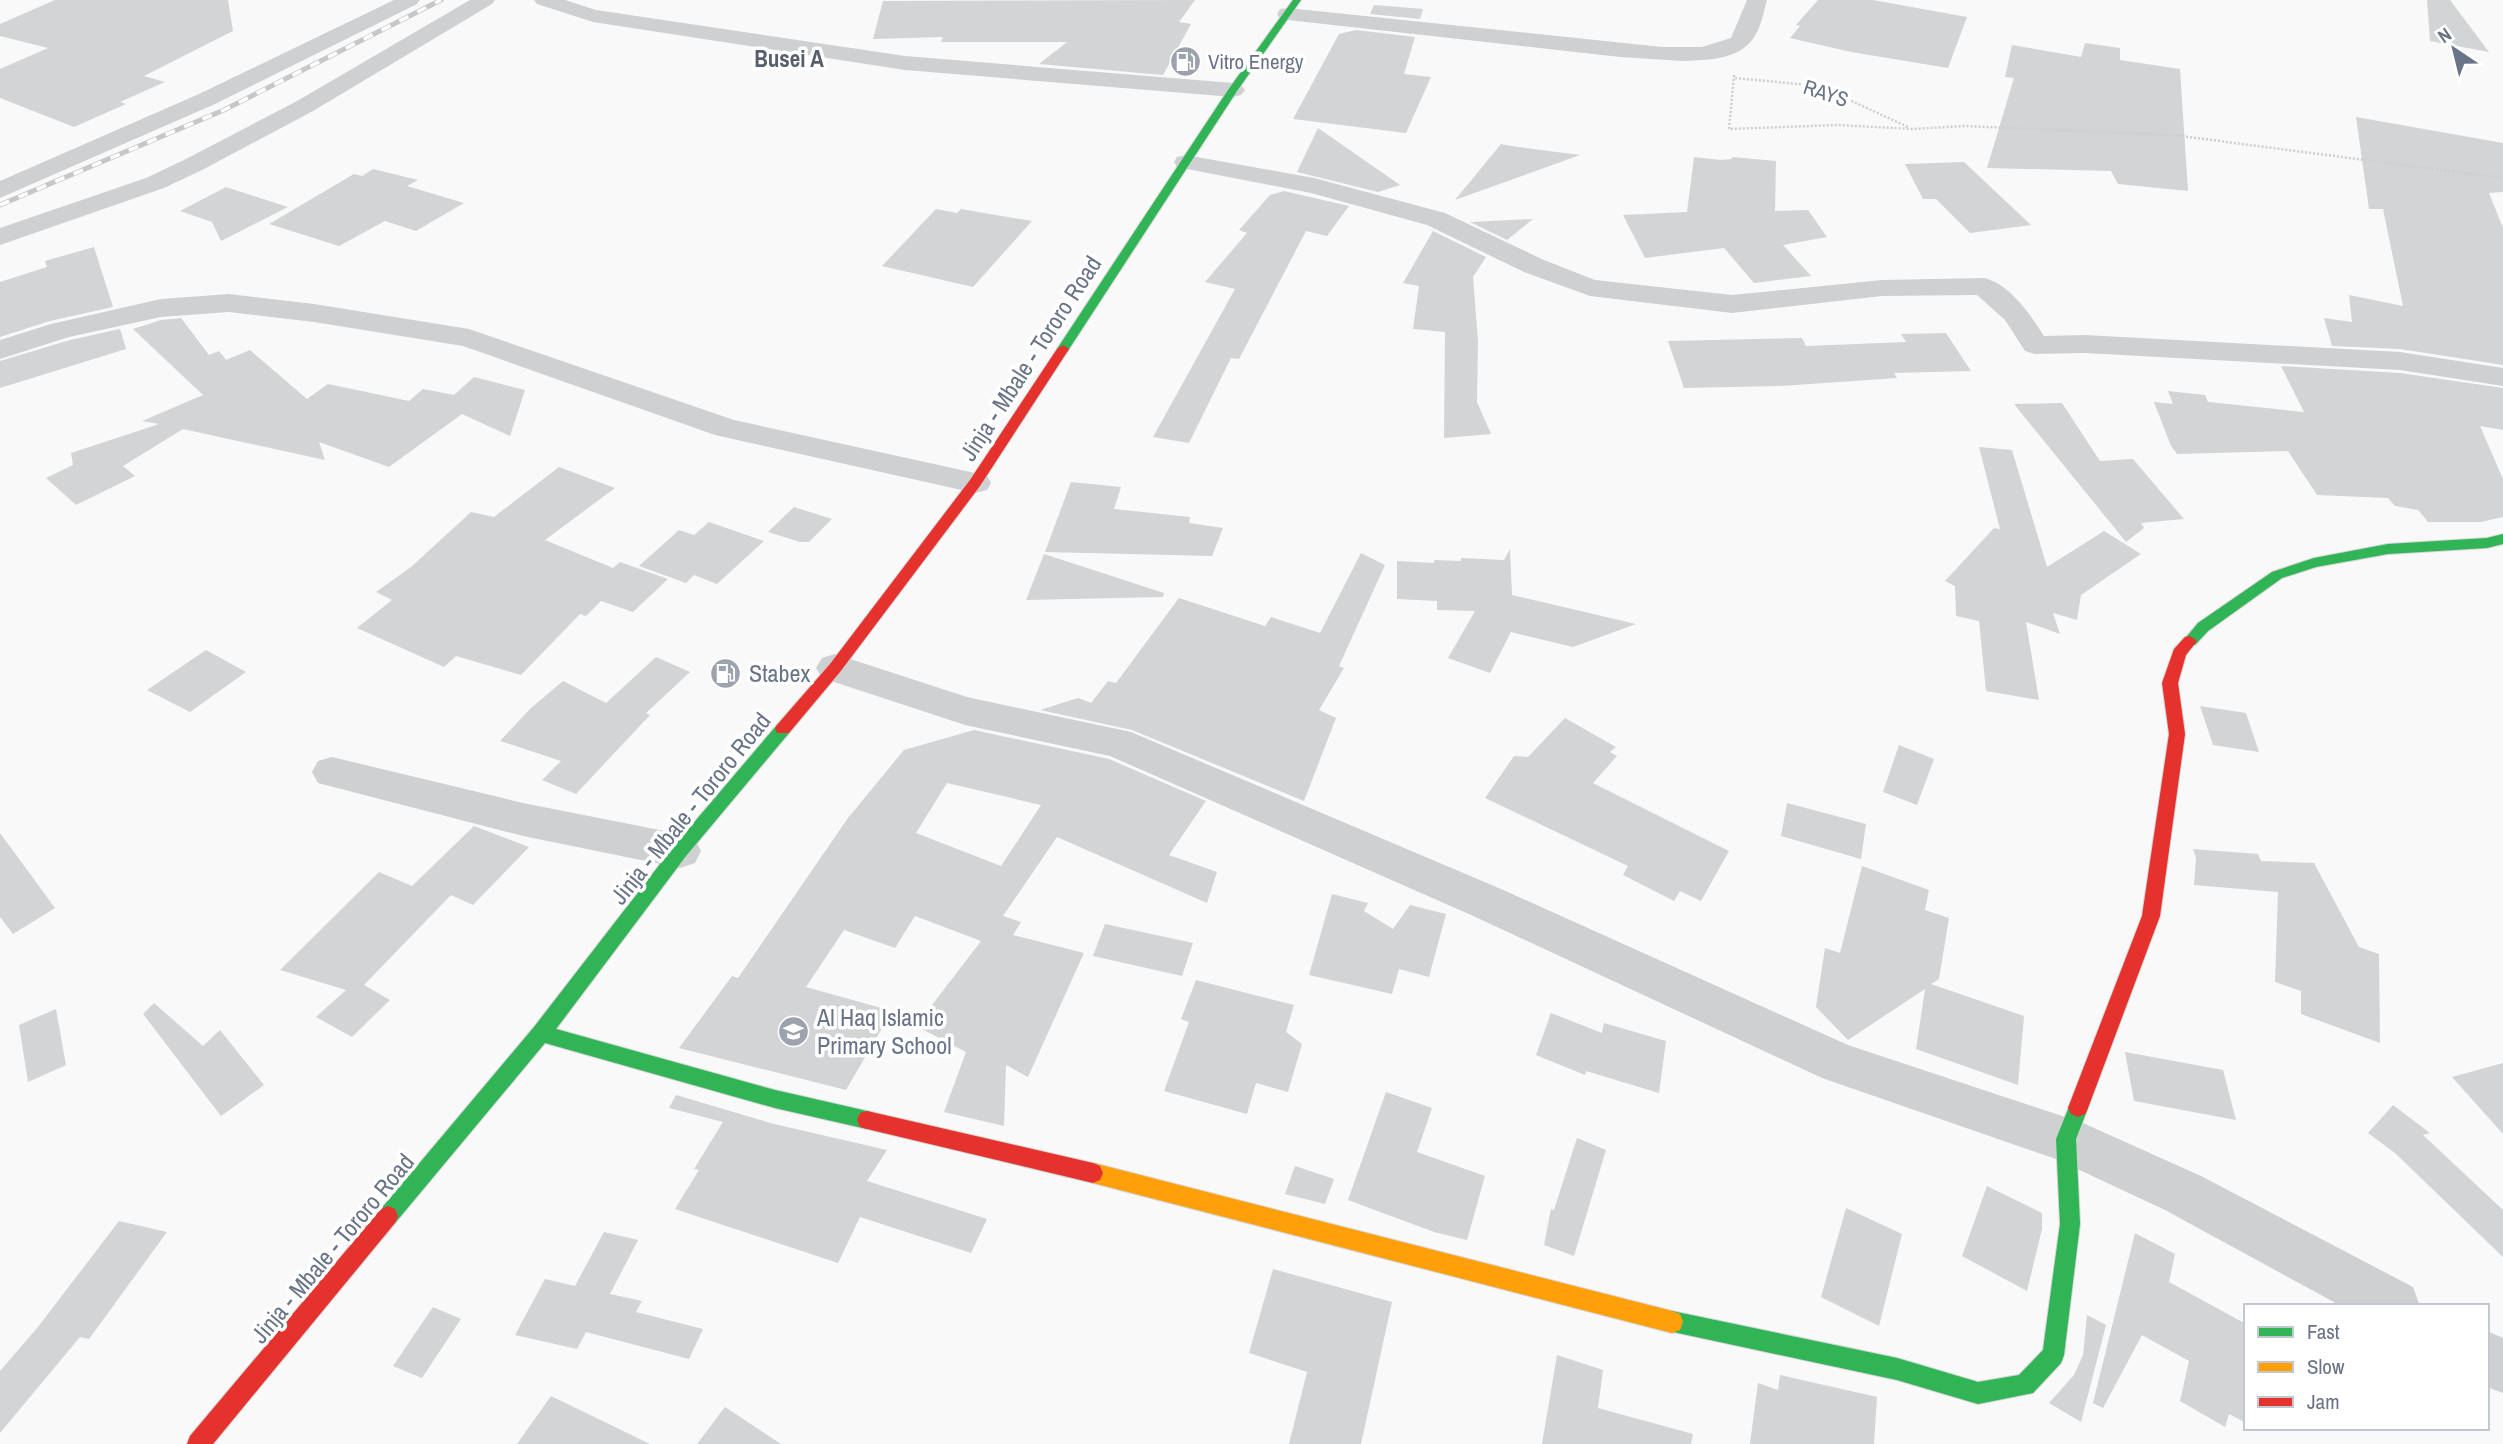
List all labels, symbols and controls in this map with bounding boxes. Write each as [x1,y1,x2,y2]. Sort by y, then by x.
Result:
north arrow [2419,14,2489,84]
text: N [2432,21,2456,49]
district label: Busei A [754,43,824,74]
fuel station icon: Vitro Energy [1168,44,1202,78]
place label: Vitro Energy [1208,47,1304,76]
street label: RAYS [1800,72,1852,114]
street label: Jinja - Mbale - Tororo Road [952,249,1108,467]
fuel station icon: Stabex [709,656,743,690]
place label: Stabex [749,657,810,689]
street label: Jinja - Mbale - Tororo Road [603,705,777,911]
place label: Al Haq Islamic Primary School [816,1001,952,1061]
school or university icon: Al Haq Islamic Primary School [777,1014,811,1048]
street label: Jinja - Mbale - Tororo Road [243,1147,421,1349]
legend [2244,1304,2489,1430]
text: Fast [2307,1317,2340,1346]
text: Slow [2307,1352,2345,1381]
text: Jam [2307,1387,2340,1416]

